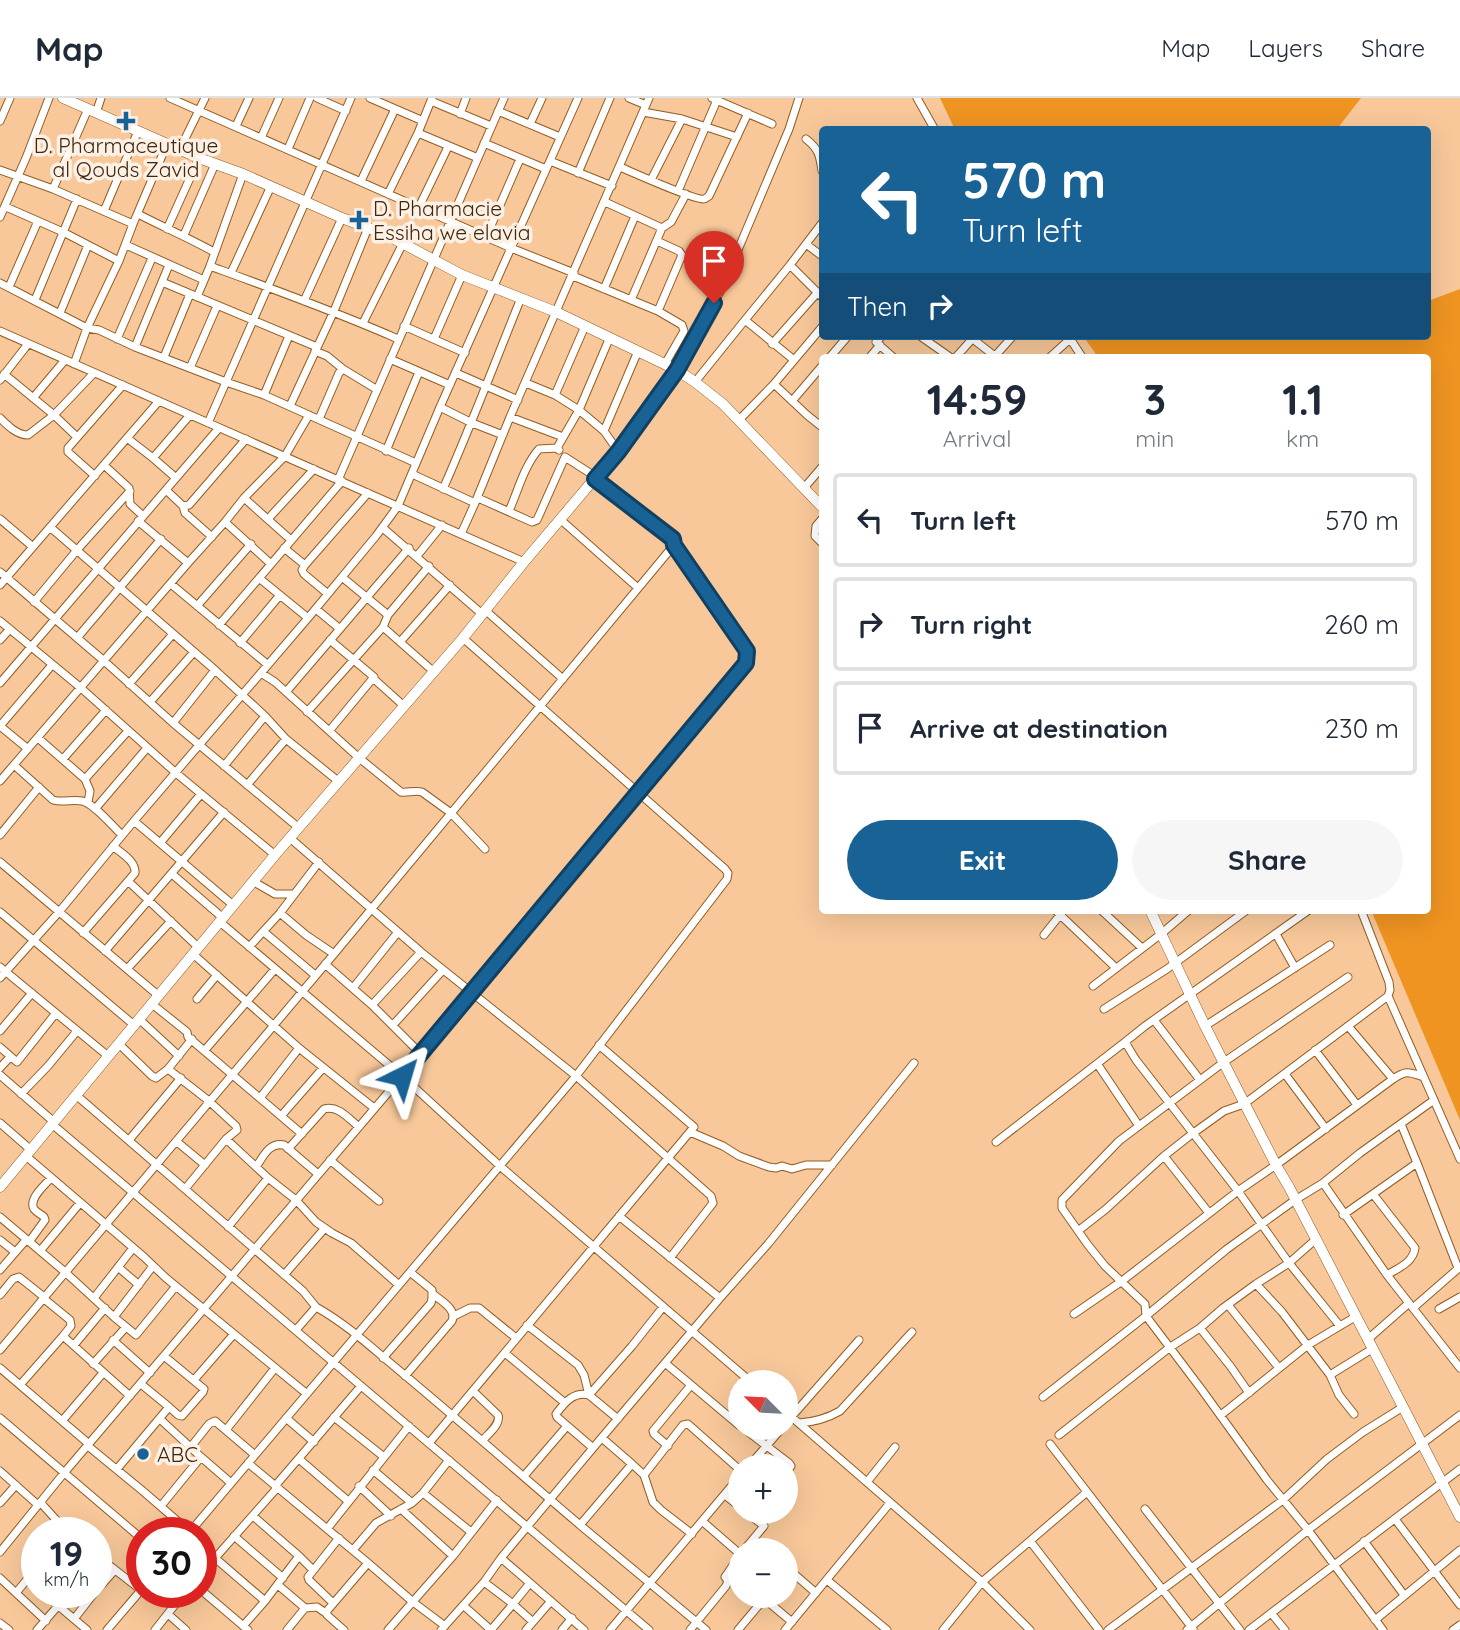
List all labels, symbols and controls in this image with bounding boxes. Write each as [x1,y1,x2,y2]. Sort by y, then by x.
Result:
text: Map [35,28,103,69]
text: Map [1161,33,1210,63]
text: Layers [1248,33,1323,63]
text: Share [1361,33,1425,63]
marker: D. Pharmaceutique al Qouds Zavid [118,113,134,129]
place label: D. Pharmaceutique al Qouds Zavid [34,132,218,182]
text: 570 m [962,149,1106,210]
icon: left [847,154,938,245]
place label: D. Pharmacie Essiha we elavia [373,195,530,245]
text: Turn left [962,210,1083,250]
marker: D. Pharmacie Essiha we elavia [351,212,367,228]
pin [684,231,744,303]
icon: arrive [695,242,733,280]
icon: right [921,287,959,325]
text: Then [847,290,907,323]
text: 14:59 [927,373,1027,426]
text: 3 [1143,373,1166,426]
text: 1.1 [1282,373,1323,426]
text: Arrival [943,424,1012,453]
text: min [1135,424,1174,453]
text: km [1286,424,1319,453]
icon: left [851,501,889,539]
text: Turn left [910,504,1017,537]
text: 570 m [1325,504,1399,537]
icon: right [851,605,889,643]
text: Turn right [910,608,1032,641]
text: 260 m [1324,608,1399,641]
icon: arrive [851,709,889,747]
text: Arrive at destination [910,712,1168,745]
text: 230 m [1325,712,1399,745]
button: Exit [847,820,1118,900]
button: Share [1132,820,1403,900]
position arrow [365,1039,439,1113]
north arrow [728,1370,798,1440]
map controls [728,1370,798,1608]
place label: ABC [157,1441,198,1467]
marker: ABC [135,1446,151,1462]
button: + [728,1454,798,1524]
speed limit sign: 30 [126,1517,217,1608]
text: 19 [50,1531,83,1575]
button: − [728,1538,798,1608]
text: km/h [44,1568,89,1591]

